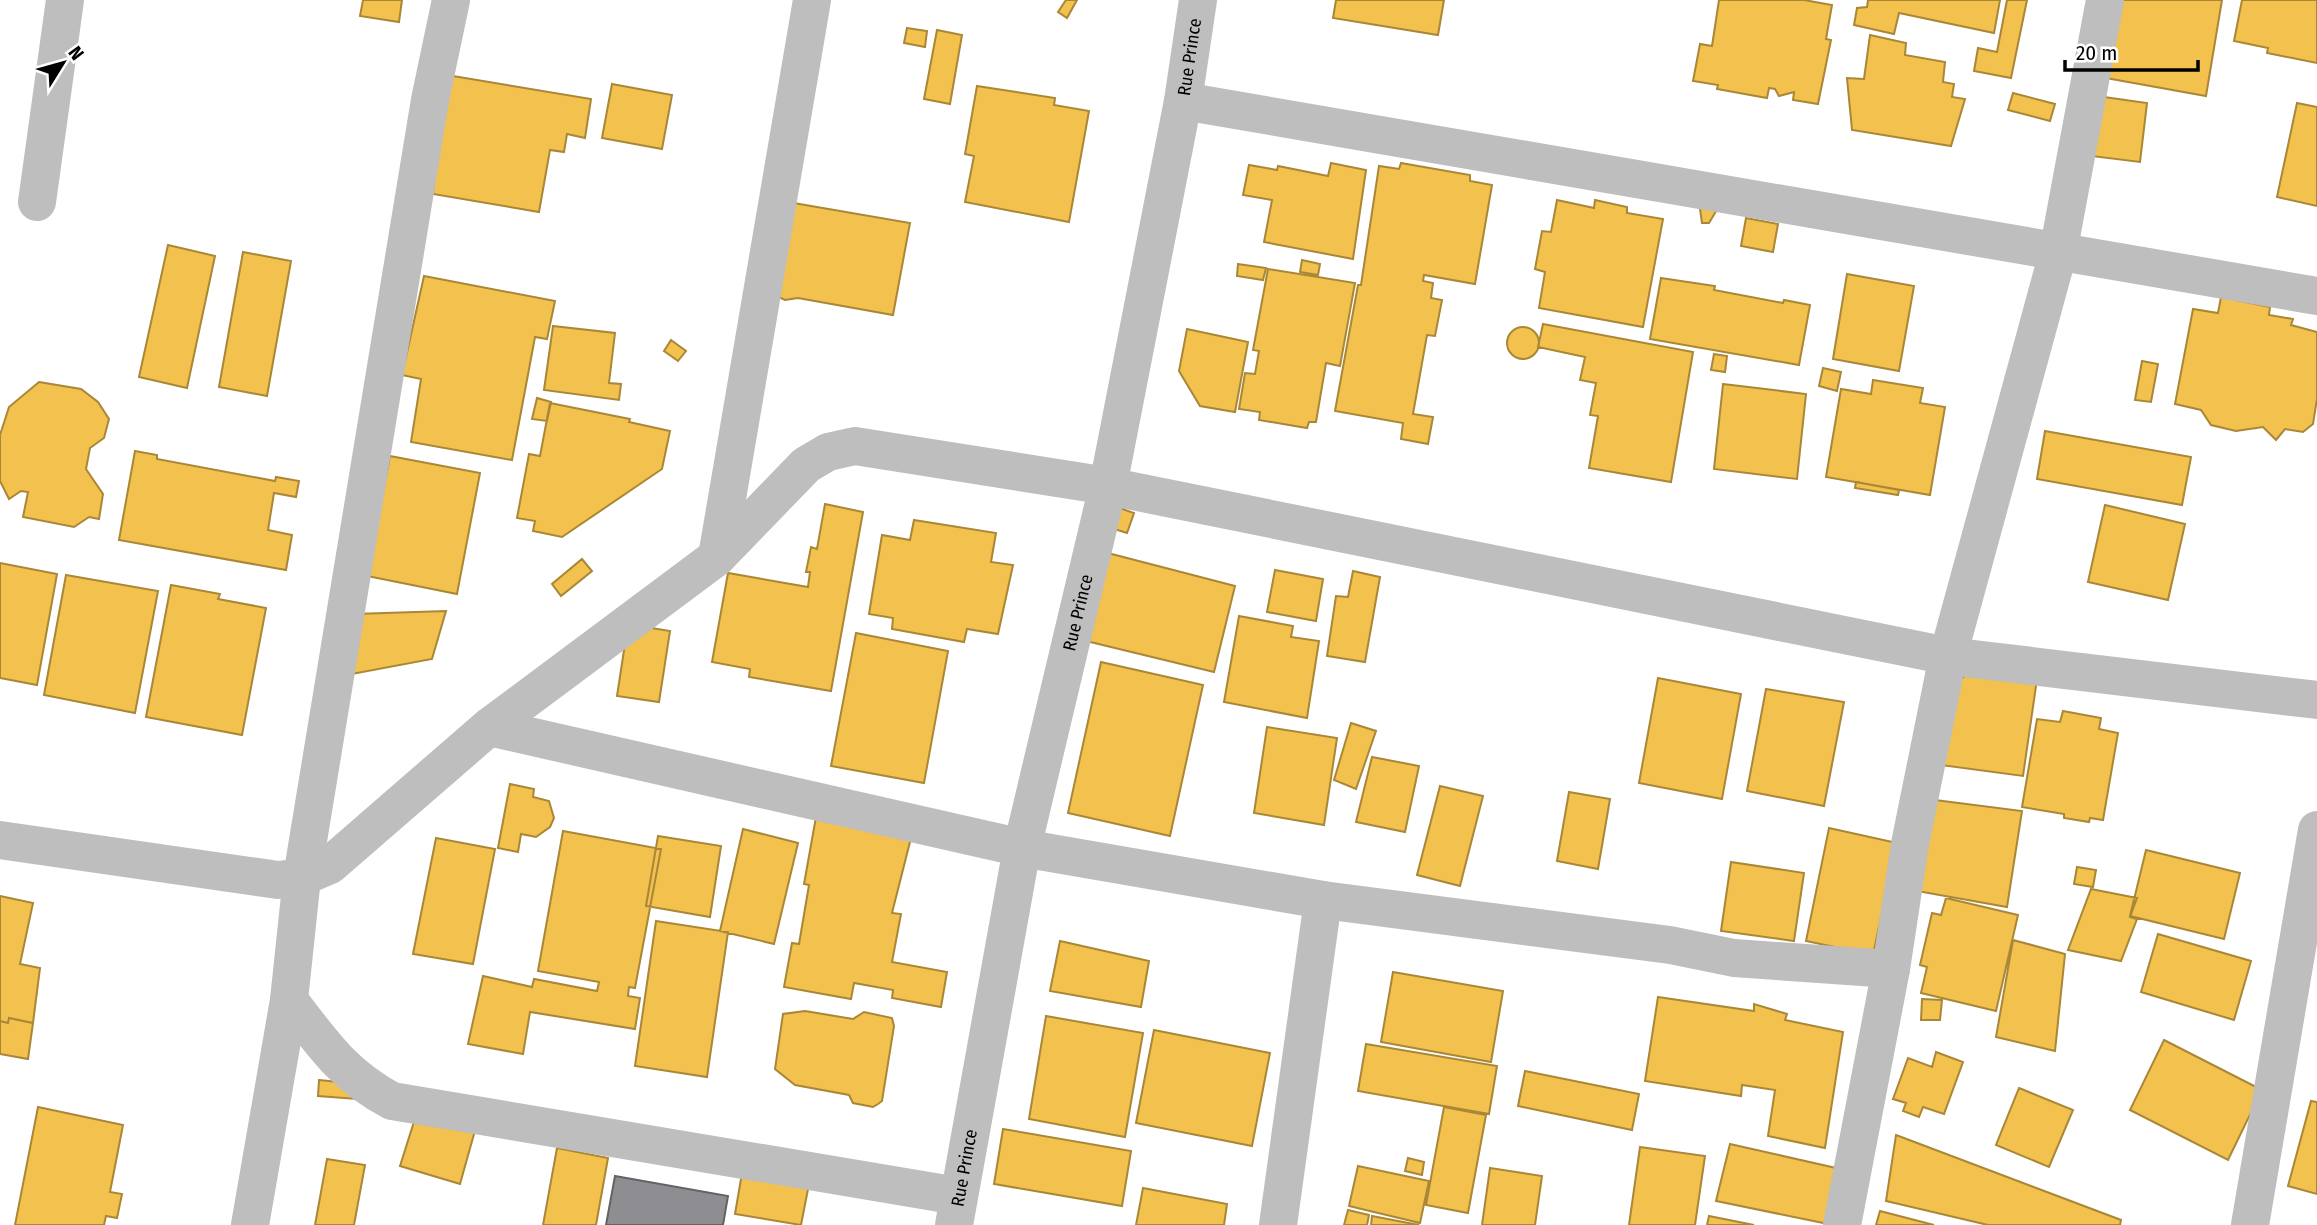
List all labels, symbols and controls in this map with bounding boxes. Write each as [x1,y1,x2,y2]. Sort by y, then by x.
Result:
street label: Rue Prince [1173,17,1206,97]
north arrow [28,28,98,98]
scale bar [2065,28,2198,72]
text: 20 m [2076,40,2117,66]
text: N [64,42,89,65]
street label: Rue Prince [1058,572,1098,653]
street label: Rue Prince [947,1127,982,1208]

